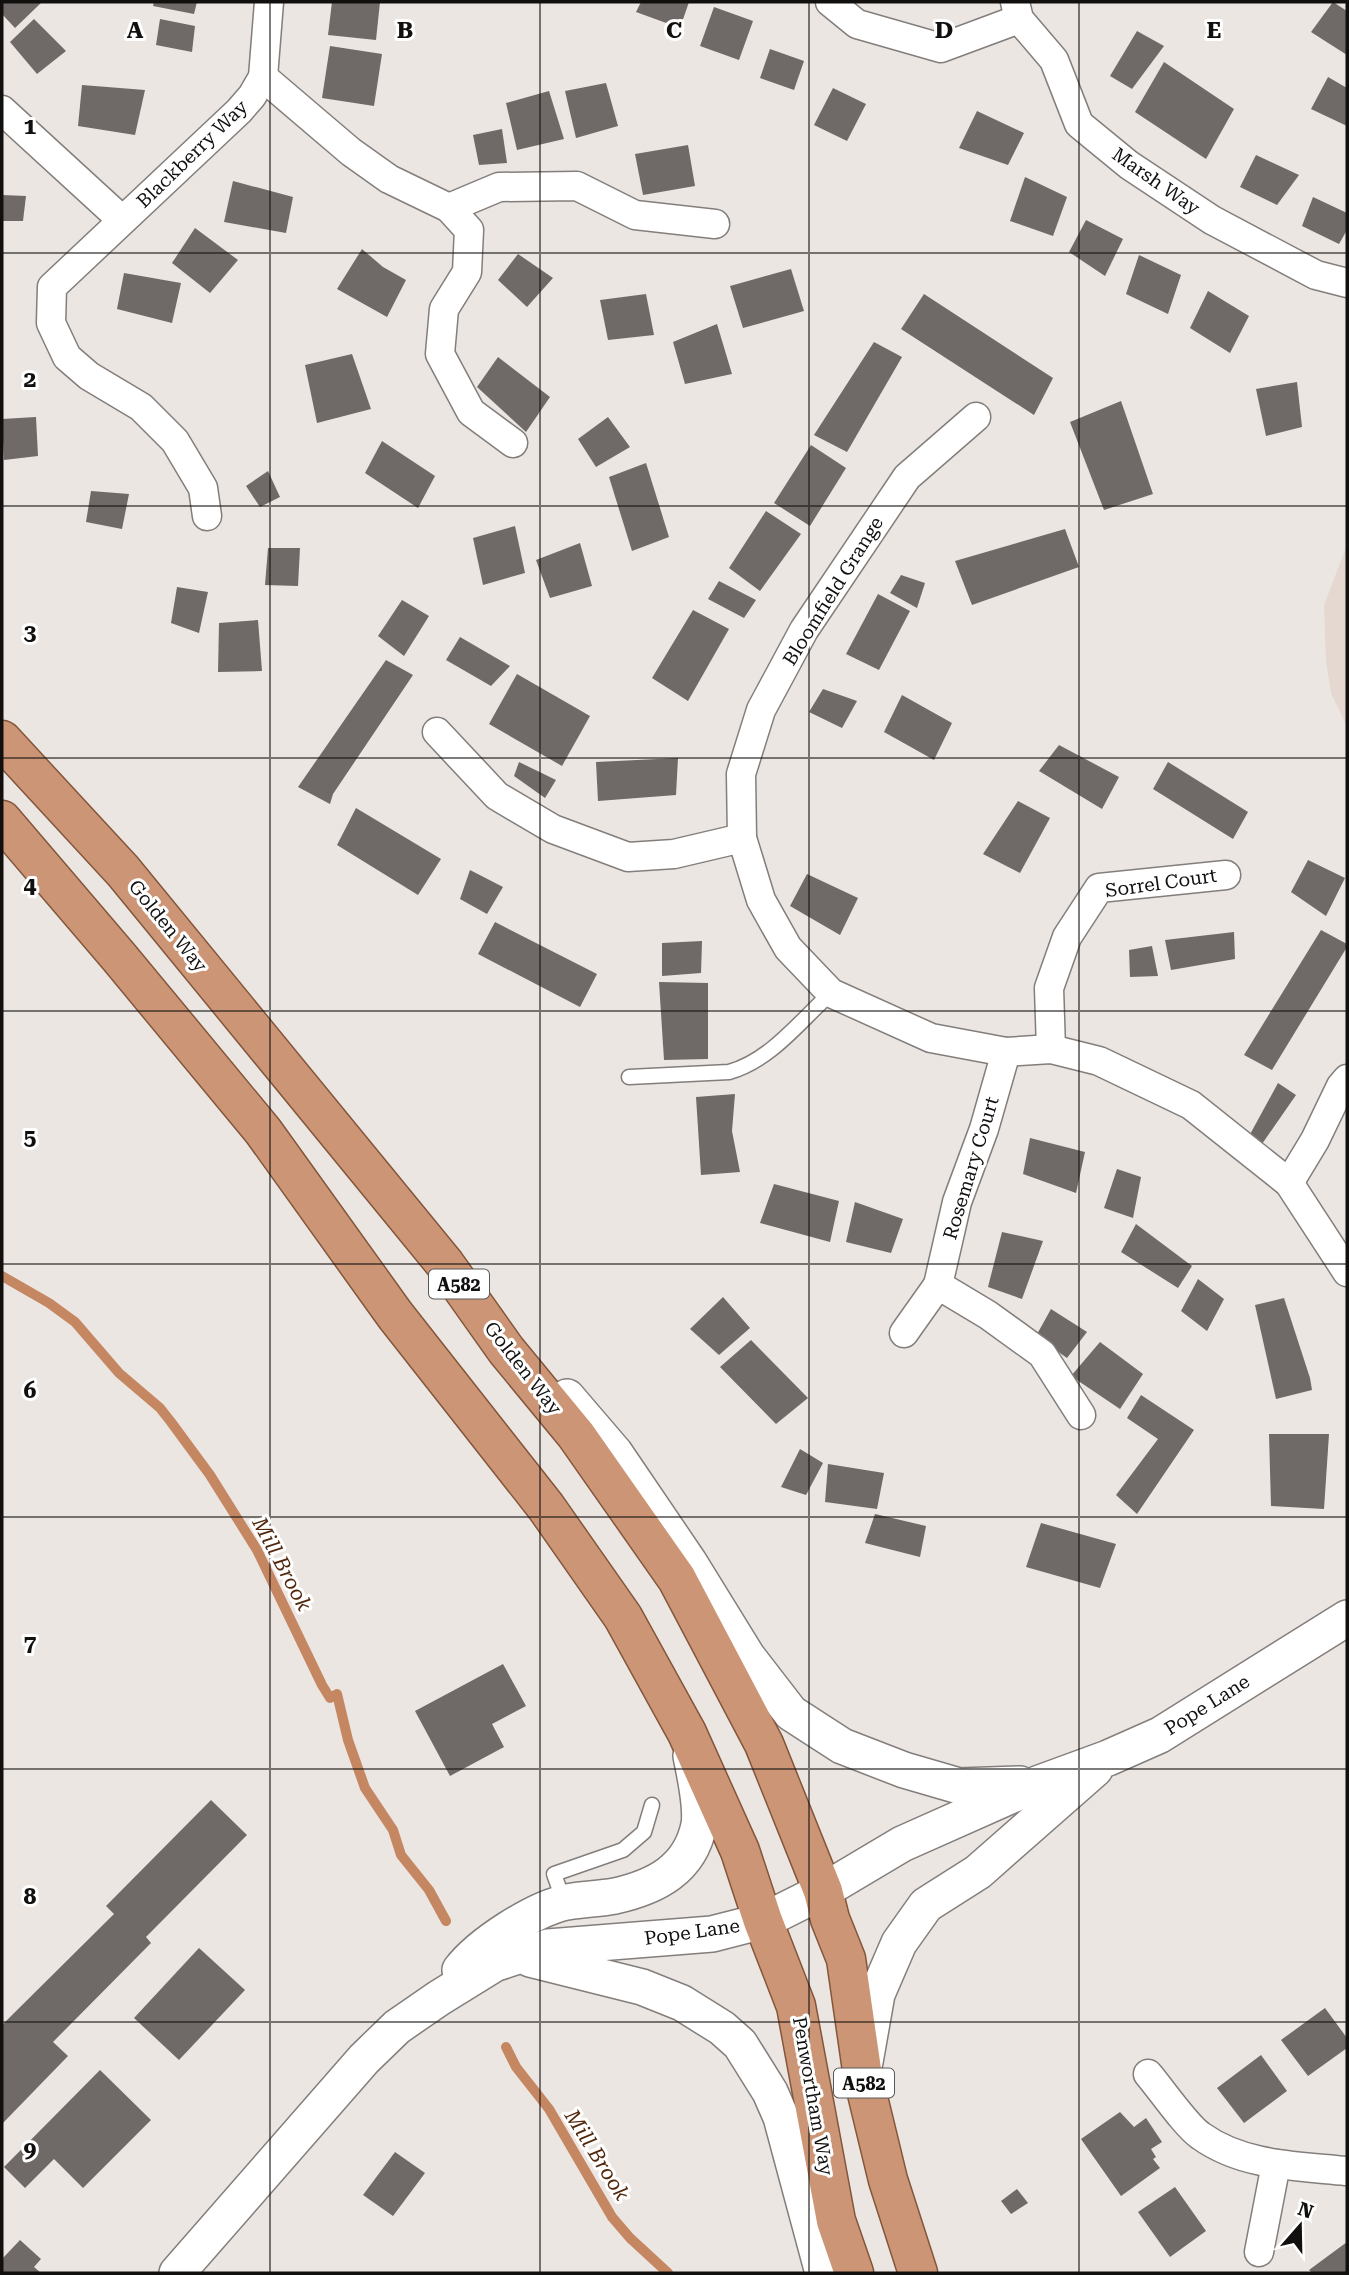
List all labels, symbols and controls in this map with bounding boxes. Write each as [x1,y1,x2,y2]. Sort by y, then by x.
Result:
text: A [127,17,144,44]
text: B [397,17,413,44]
text: C [666,17,682,44]
text: D [935,17,953,44]
text: E [1207,17,1221,44]
street label: Blackberry Way [132,95,253,213]
text: 1 [24,113,37,140]
street label: Marsh Way [1108,142,1205,220]
text: 2 [24,366,36,393]
street label: Bloomfield Grange [778,512,888,670]
text: 3 [24,619,37,646]
street label: Sorrel Court [1104,864,1218,902]
text: 4 [24,872,37,899]
street label: Golden Way [124,875,213,977]
street label: Rosemary Court [938,1094,1004,1242]
text: 5 [24,1124,37,1151]
road number: A582 [429,1269,489,1298]
street label: Golden Way [479,1317,567,1420]
text: 6 [24,1377,37,1404]
water label: Mill Brook [247,1512,317,1615]
text: 7 [24,1630,37,1657]
street label: Pope Lane [1160,1670,1254,1740]
text: 8 [24,1883,37,1910]
street label: Pope Lane [643,1914,741,1950]
street label: Penwortham Way [788,2015,838,2178]
road number: A582 [834,2068,894,2098]
water label: Mill Brook [559,2104,635,2205]
text: 9 [24,2136,37,2163]
north arrow [1265,2191,1335,2261]
text: N [1295,2197,1317,2224]

